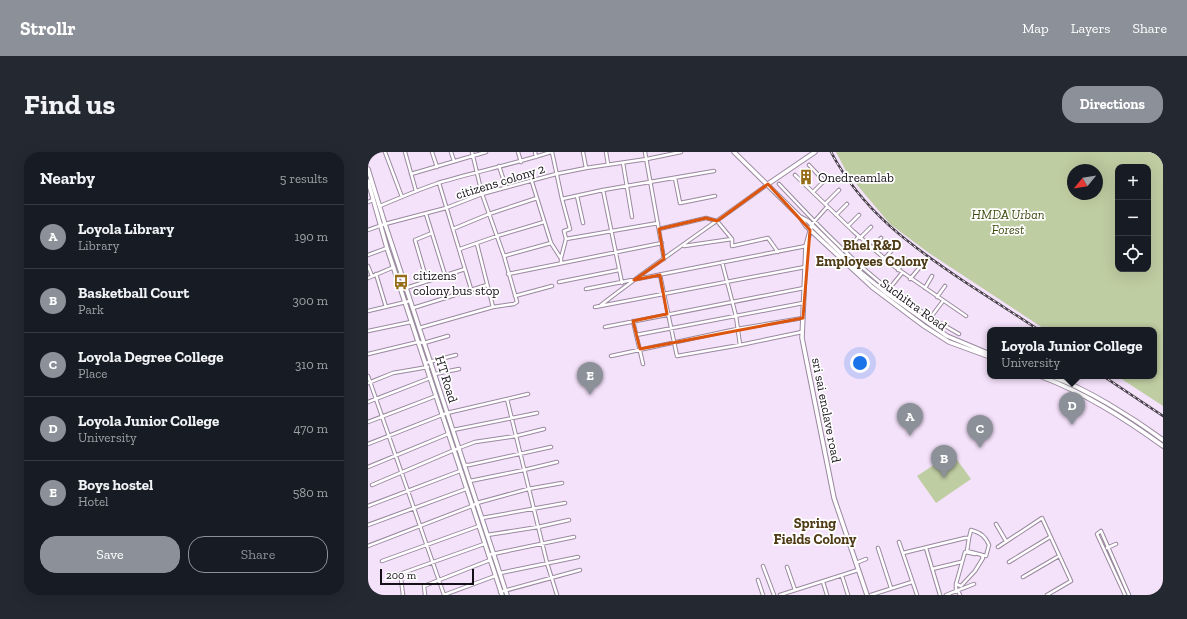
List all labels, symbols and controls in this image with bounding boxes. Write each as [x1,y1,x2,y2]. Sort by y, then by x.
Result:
text: Strollr [20,17,76,40]
text: Map [1022,20,1049,37]
text: Layers [1071,20,1110,37]
text: Share [1132,20,1167,37]
button: Directions [1062,86,1163,123]
text: Find us [24,88,115,121]
street label: citizens colony 2 [454,161,547,202]
north arrow [1067,164,1103,200]
map controls [1115,164,1151,272]
button: + [1115,164,1151,200]
text: Nearby [40,168,95,188]
building icon: Onedreamlab [797,168,815,186]
place label: Onedreamlab [818,170,894,185]
text: 5 results [280,171,328,186]
button: − [1115,200,1151,236]
park label: HMDA Urban Forest [971,207,1045,237]
text: Loyola Library [78,220,174,238]
text: A [49,229,57,244]
text: 190 m [294,229,328,244]
button: locate [1115,236,1151,272]
district label: Bhel R&D Employees Colony [816,237,929,270]
text: Library [78,238,120,253]
place label: citizens colony bus stop [413,268,499,298]
bus stop icon: citizens colony bus stop [392,273,410,291]
street label: Suchitra Road [877,275,950,334]
text: Basketball Court [78,284,189,302]
text: B [49,293,57,308]
text: 300 m [292,293,328,308]
text: Park [78,302,104,317]
popup [987,327,1157,379]
text: Loyola Junior College [1001,337,1143,355]
text: Loyola Degree College [78,348,224,366]
your location [850,353,870,373]
street label: HT Road [432,354,461,405]
text: University [1001,355,1060,370]
street label: sri sai enclave road [809,356,844,464]
text: C [49,357,57,372]
text: 310 m [295,357,328,372]
pin: E [577,362,603,395]
text: Place [78,366,107,381]
pin: D [1059,392,1085,425]
pin: A [897,403,923,436]
text: Loyola Junior College [78,412,219,430]
pin: C [967,415,993,448]
text: D [48,421,58,436]
text: 470 m [293,421,328,436]
text: University [78,430,137,445]
pin: B [931,445,957,478]
text: Boys hostel [78,476,153,494]
text: E [49,485,57,500]
text: 580 m [293,485,328,500]
text: Hotel [78,494,109,509]
district label: Spring Fields Colony [774,515,857,548]
button: Save [40,536,180,573]
button: Share [188,536,328,573]
scale bar [380,567,474,586]
text: 200 m [386,569,416,582]

